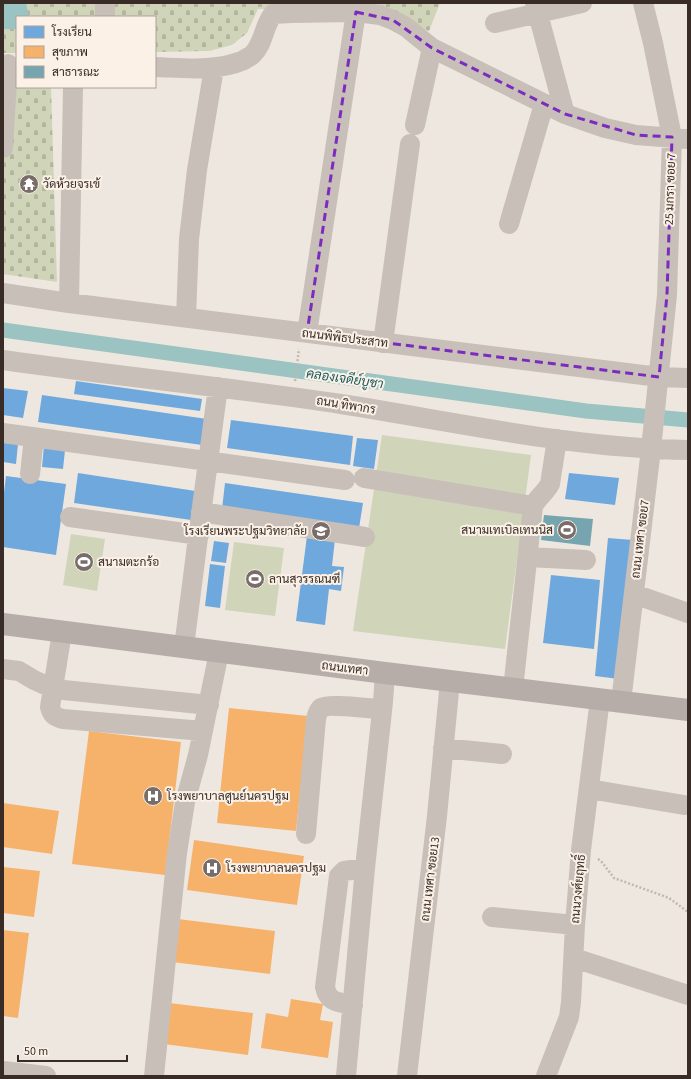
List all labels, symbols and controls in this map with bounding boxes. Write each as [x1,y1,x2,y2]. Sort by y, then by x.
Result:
legend [16,16,156,88]
text: โรงเรียน [51,24,92,41]
text: สุขภาพ [52,44,88,61]
text: สาธารณะ [52,64,99,81]
street label: 25 มกรา ซอย 7 [661,153,680,225]
temple icon: วัดห้วยจรเข้ [18,173,40,195]
place label: วัดห้วยจรเข้ [43,176,101,193]
street label: ถนนพิพิธประสาท [301,325,389,352]
water label: คลองเจดีย์บูชา [305,364,385,393]
street label: ถนน ทิพากร [315,392,377,419]
street label: ถนน เทศา ซอย7 [627,499,654,579]
sports icon: สนามเทเบิลเทนนิส [556,519,578,541]
school or university icon: โรงเรียนพระปฐมวิทยาลัย [310,520,332,542]
place label: สนามเทเบิลเทนนิส [461,522,553,539]
place label: โรงเรียนพระปฐมวิทยาลัย [183,523,307,540]
sports icon: สนามตะกร้อ [73,551,95,573]
place label: สนามตะกร้อ [98,554,159,571]
sports icon: ลานสุวรรณนฑี [244,568,266,590]
place label: ลานสุวรรณนฑี [269,571,340,588]
street label: ถนนเทศา [321,657,369,680]
hospital icon: โรงพยาบาลศูนย์นครปฐม [142,785,164,807]
place label: โรงพยาบาลศูนย์นครปฐม [166,788,289,805]
street label: ถนน เทศา ซอย13 [417,836,444,922]
street label: ถนนวงศ์ยฤทธิ์ [564,853,590,924]
hospital icon: โรงพยาบาลนครปฐม [201,857,223,879]
place label: โรงพยาบาลนครปฐม [225,860,326,877]
scale bar [18,1037,127,1063]
text: 50 m [24,1043,48,1060]

